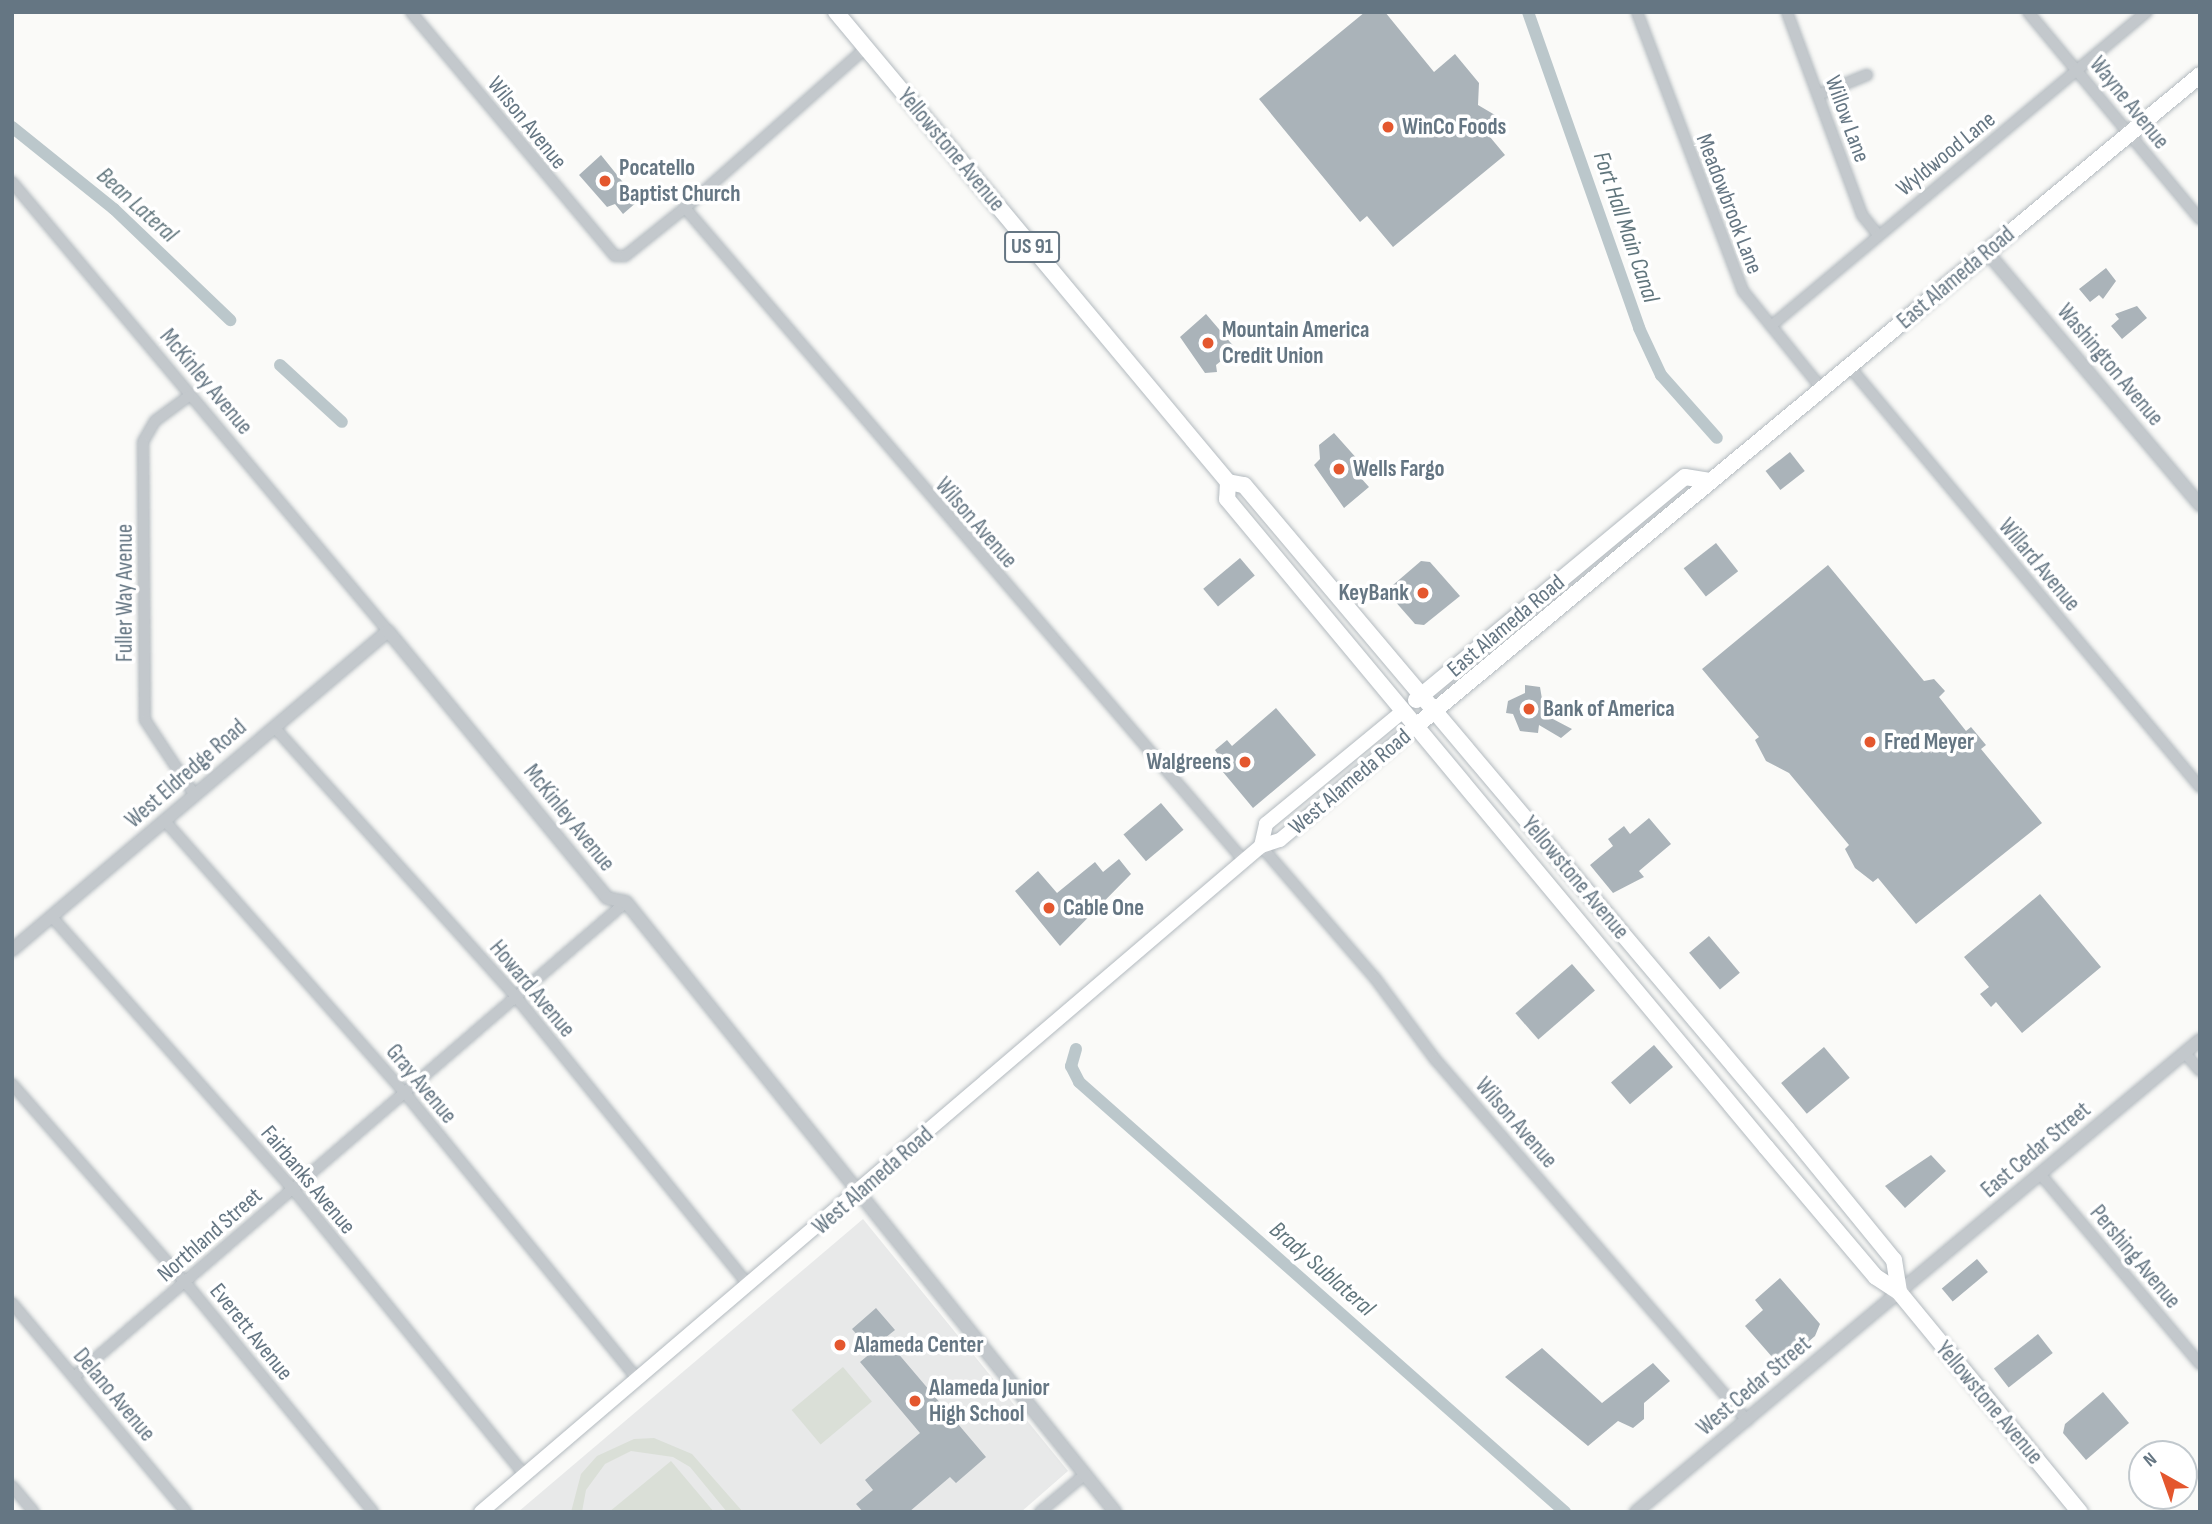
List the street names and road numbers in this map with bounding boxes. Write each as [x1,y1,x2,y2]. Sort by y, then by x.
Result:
street label: Wayne Avenue [2083,51,2175,155]
street label: Wilson Avenue [481,71,573,175]
street label: Willow Lane [1819,72,1875,166]
street label: Yellowstone Avenue [892,83,1010,217]
street label: Wyldwood Lane [1891,106,2001,202]
street label: Meadowbrook Lane [1690,130,1768,278]
street label: East Alameda Road [1892,221,2020,335]
road number: US 91 [1004,230,1060,264]
street label: Washington Avenue [2051,298,2169,432]
street label: McKinley Avenue [154,323,258,441]
street label: Wilson Avenue [929,472,1023,574]
street label: Willard Avenue [1992,513,2086,617]
street label: Fuller Way Avenue [111,524,139,662]
street label: East Alameda Road [1442,569,1570,683]
street label: West Eldredge Road [120,714,252,834]
street label: West Alameda Road [1283,723,1417,841]
street label: McKinley Avenue [518,759,620,877]
street label: Yellowstone Avenue [1516,811,1634,945]
street label: Howard Avenue [483,935,581,1043]
street label: Gray Avenue [380,1039,462,1129]
street label: Wilson Avenue [1469,1072,1563,1174]
street label: East Cedar Street [1976,1096,2096,1204]
street label: Fairbanks Avenue [255,1120,361,1240]
street label: West Alameda Road [807,1121,939,1241]
street label: Northland Street [152,1182,268,1288]
street label: Pershing Avenue [2084,1200,2186,1314]
street label: Everett Avenue [204,1278,298,1386]
street label: West Cedar Street [1691,1330,1817,1442]
street label: Yellowstone Avenue [1930,1336,2048,1470]
street label: Delano Avenue [67,1343,161,1447]

